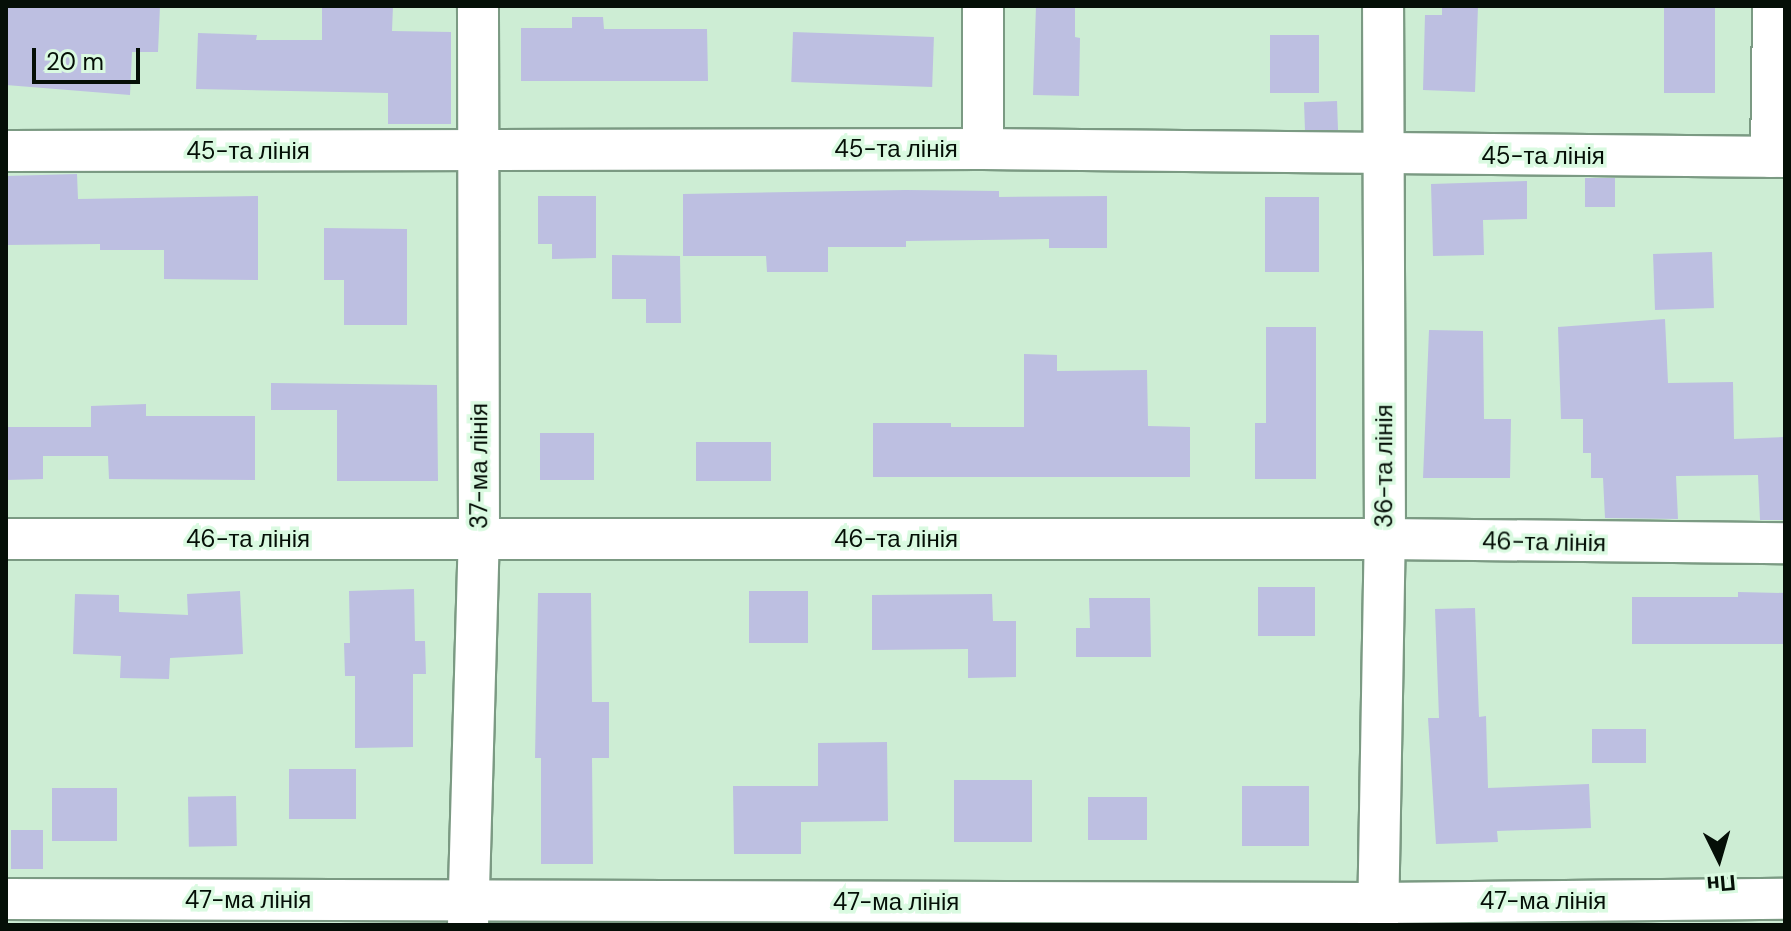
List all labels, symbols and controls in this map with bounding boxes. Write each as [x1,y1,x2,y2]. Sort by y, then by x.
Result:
scale bar [36,32,144,82]
text: 20 m [46,46,104,77]
street label: 45-та лінія [834,135,958,163]
street label: 45-та лінія [186,137,310,165]
street label: 45-та лінія [1481,142,1605,170]
street label: 37-ма лінія [465,403,493,529]
street label: 36-та лінія [1370,404,1398,528]
street label: 46-та лінія [186,525,310,553]
street label: 46-та лінія [834,525,958,553]
street label: 46-та лінія [1482,527,1606,557]
north arrow [1679,819,1759,899]
text: Пн [1705,868,1737,899]
street label: 47-ма лінія [185,886,311,914]
street label: 47-ма лінія [1480,887,1606,915]
street label: 47-ма лінія [833,888,959,916]

